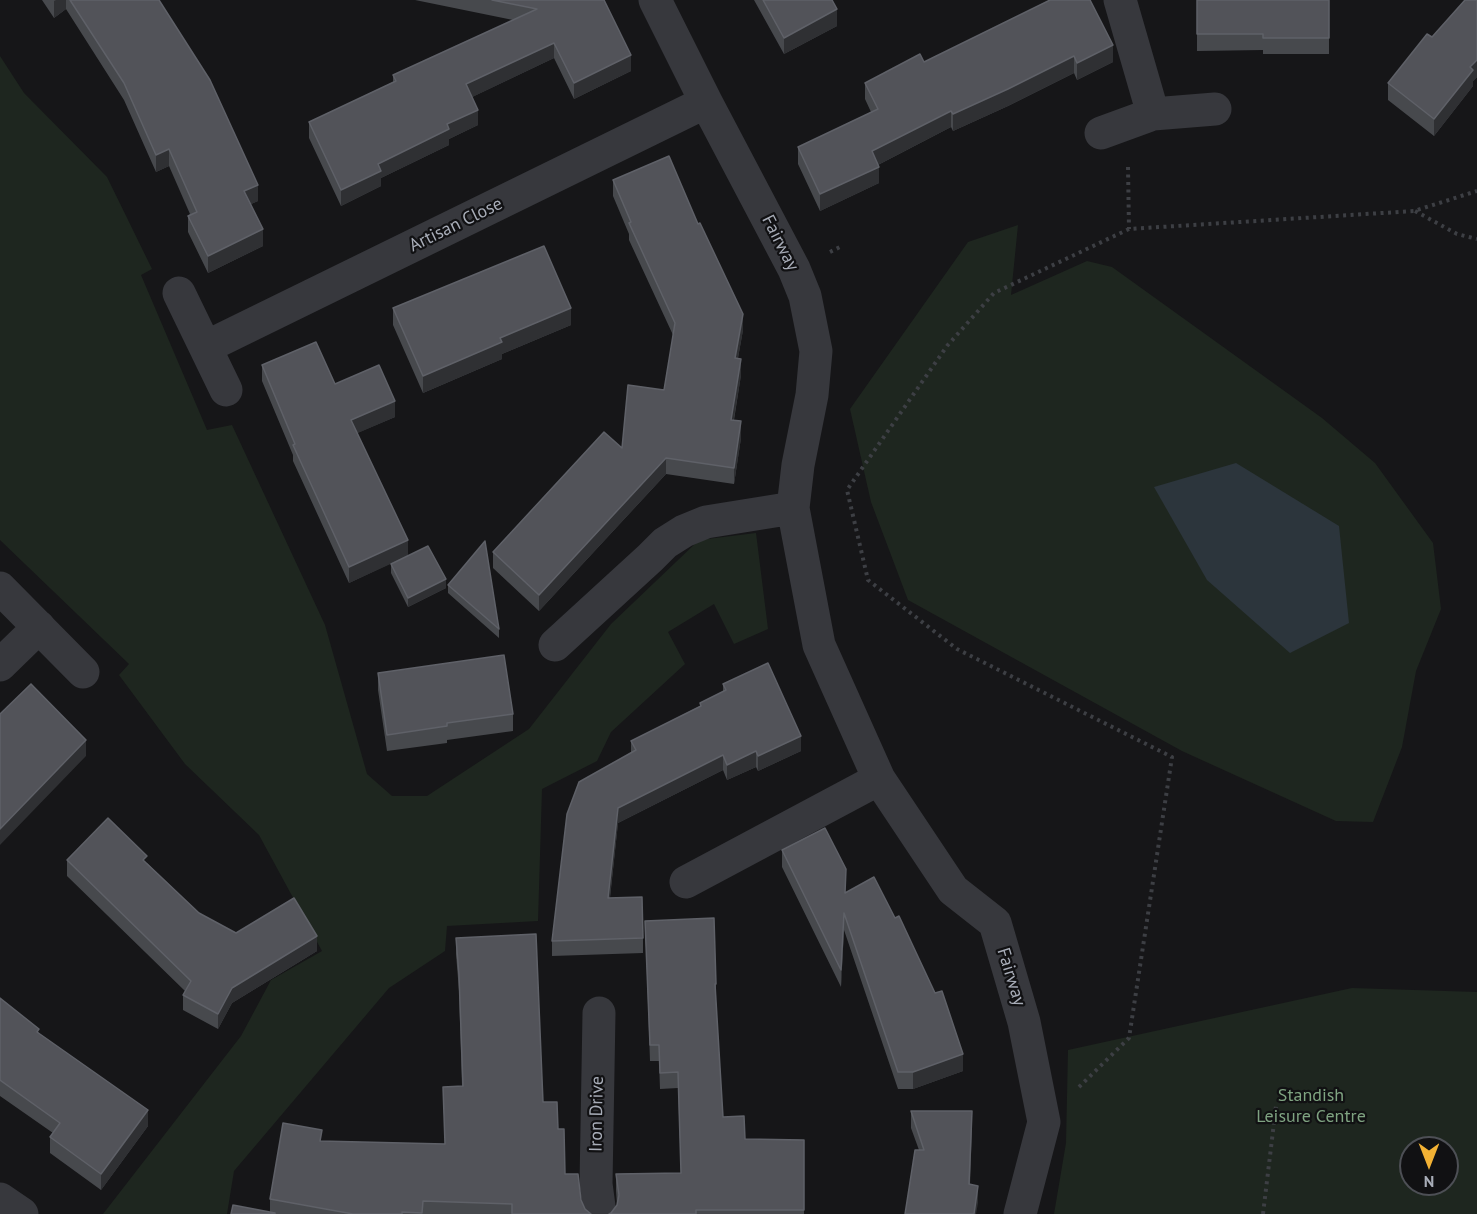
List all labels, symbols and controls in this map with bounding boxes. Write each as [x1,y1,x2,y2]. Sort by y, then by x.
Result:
street label: Artisan Close [406,193,506,257]
street label: Fairway [757,211,803,275]
street label: Fairway [992,945,1030,1009]
street label: Iron Drive [586,1076,608,1152]
park label: Standish Leisure Centre [1256,1085,1366,1128]
north arrow [1399,1136,1459,1196]
text: N [1424,1172,1434,1192]

